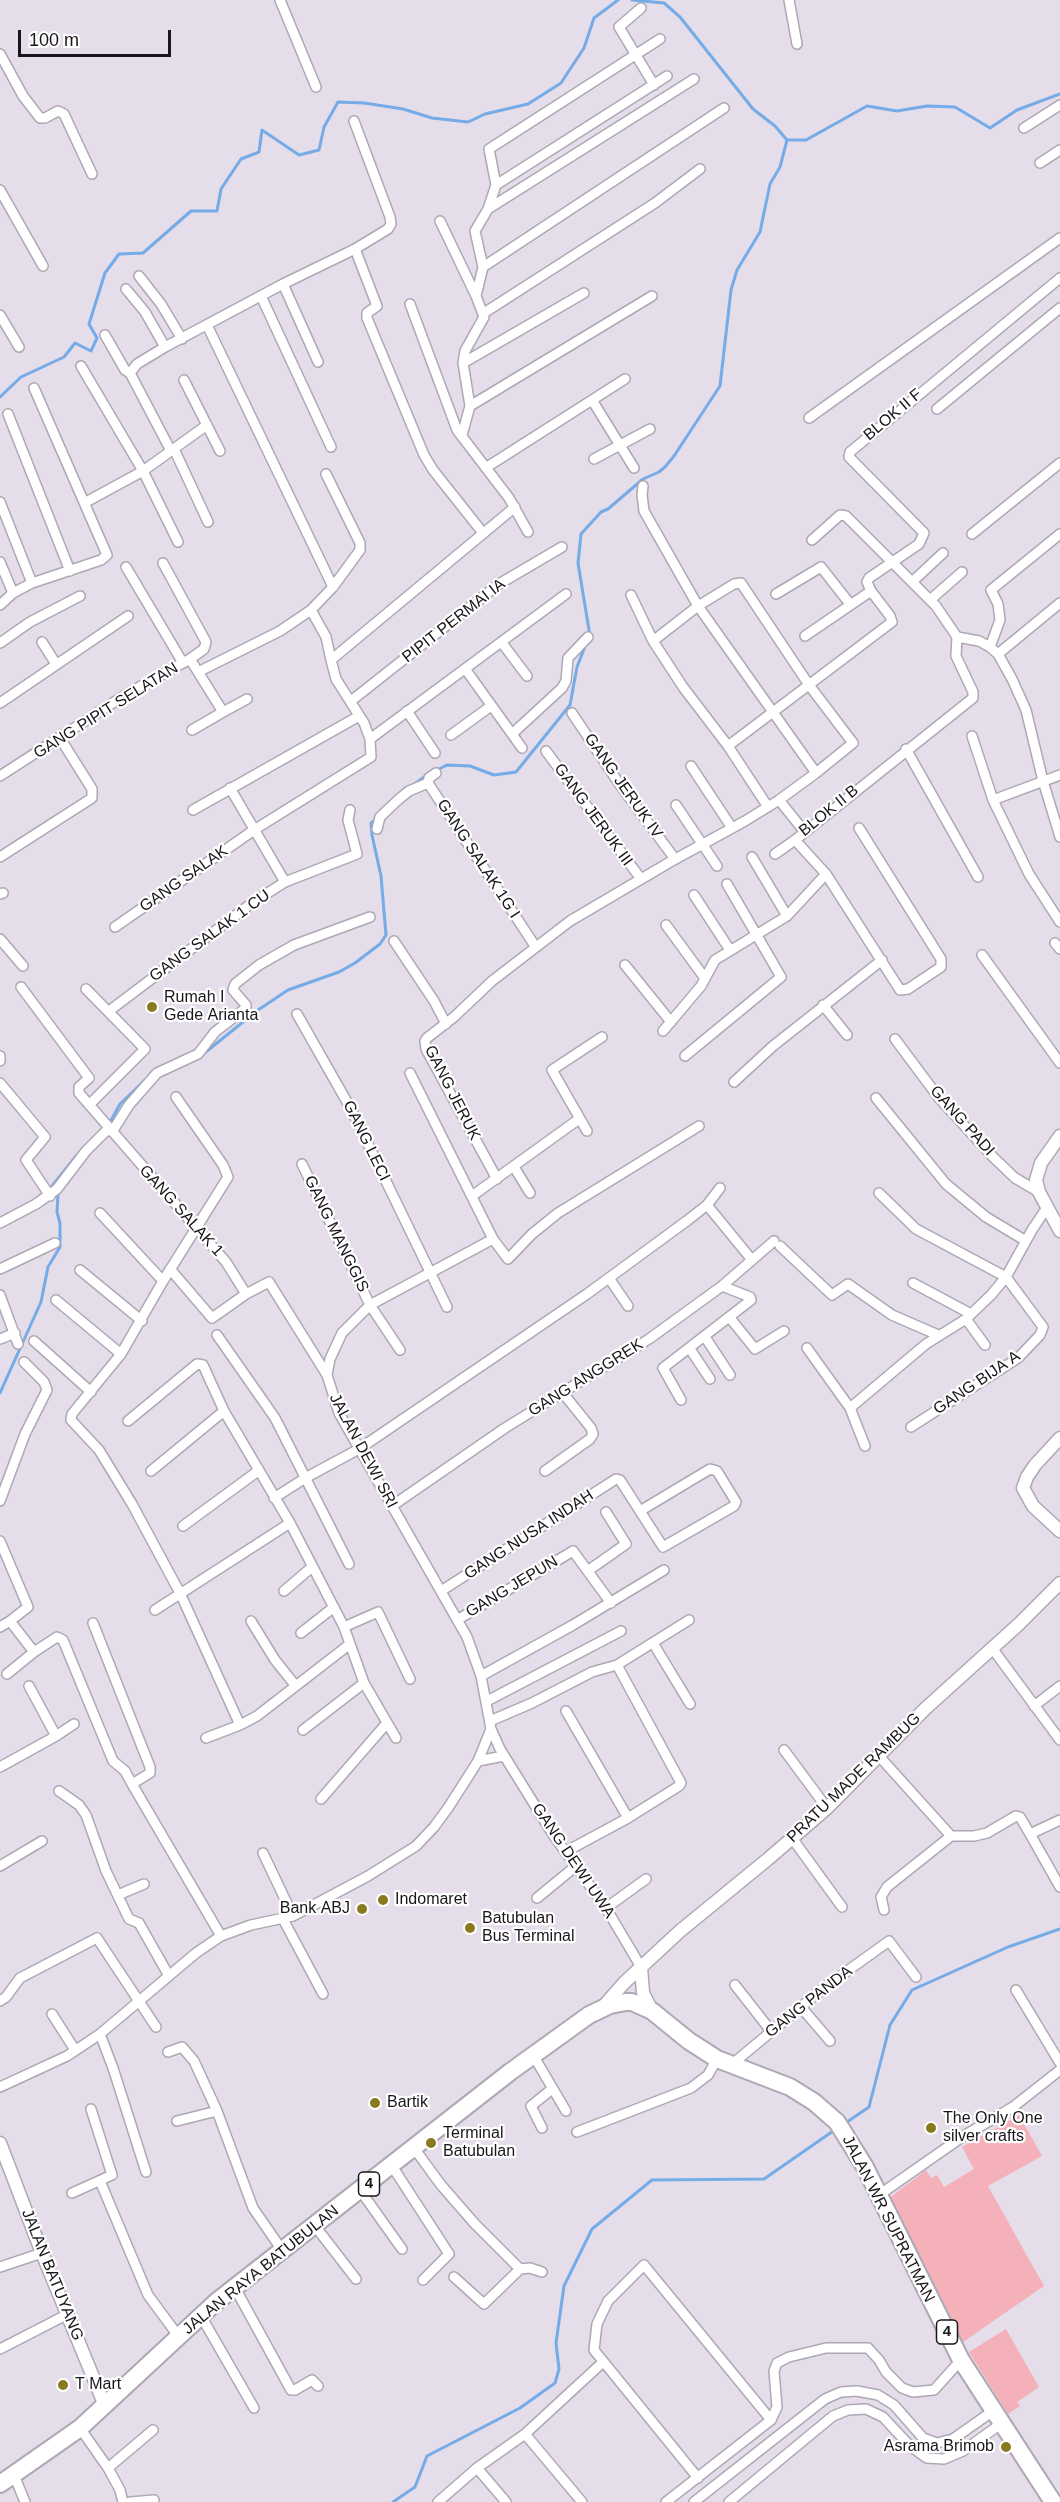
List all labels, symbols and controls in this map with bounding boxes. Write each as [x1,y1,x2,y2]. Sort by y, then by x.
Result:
scale bar [21,18,174,56]
text: 100 m [29,30,79,50]
street label: BLOK II F [860,385,926,445]
street label: PIPIT PERMAI IA [399,575,509,667]
street label: GANG PIPIT SELATAN [30,659,182,763]
street label: GANG JERUK IV [580,730,666,842]
street label: GANG JERUK III [549,760,637,870]
street label: BLOK II B [795,781,863,841]
street label: GANG SALAK 1G I [432,796,524,922]
street label: GANG SALAK [136,842,232,916]
street label: GANG SALAK 1 CU [146,886,274,986]
place label: Rumah I Gede Arianta [164,988,258,1026]
marker: Rumah I Gede Arianta [145,1000,159,1014]
street label: GANG JERUK [420,1042,484,1144]
street label: GANG PADI [926,1082,998,1160]
street label: GANG LECI [338,1098,394,1184]
street label: GANG SALAK 1 [135,1161,227,1261]
street label: GANG MANGGIS [300,1173,372,1295]
street label: GANG ANGGREK [525,1335,647,1421]
street label: GANG BIJA A [930,1347,1024,1419]
street label: JALAN DEWI SRI [325,1390,401,1512]
street label: GANG NUSA INDAH [461,1486,597,1584]
street label: GANG JEPUN [462,1552,562,1622]
street label: PRATU MADE RAMBUG [783,1709,925,1847]
street label: GANG DEWI UWA [527,1800,619,1922]
place label: Indomaret [395,1890,467,1910]
marker: Indomaret [376,1893,390,1907]
place label: Bank ABJ [280,1899,350,1919]
marker: Bank ABJ [355,1902,369,1916]
place label: Batubulan Bus Terminal [482,1909,574,1947]
marker: Batubulan Bus Terminal [463,1921,477,1935]
street label: GANG PANDA [762,1962,856,2042]
place label: Bartik [387,2093,428,2113]
marker: Bartik [368,2096,382,2110]
place label: The Only One silver crafts [943,2109,1043,2147]
marker: The Only One silver crafts [924,2121,938,2135]
place label: Terminal Batubulan [443,2124,515,2162]
street label: JALAN WR SUPRATMAN [838,2132,938,2306]
marker: Terminal Batubulan [424,2136,438,2150]
road number: 4 [358,2172,380,2196]
street label: JALAN RAYA BATUBULAN [179,2201,343,2339]
street label: JALAN BATUYANG [17,2207,87,2343]
road number: 4 [936,2320,958,2344]
place label: T Mart [75,2375,121,2395]
marker: T Mart [56,2378,70,2392]
place label: Asrama Brimob [884,2437,994,2457]
marker: Asrama Brimob [999,2440,1013,2454]

